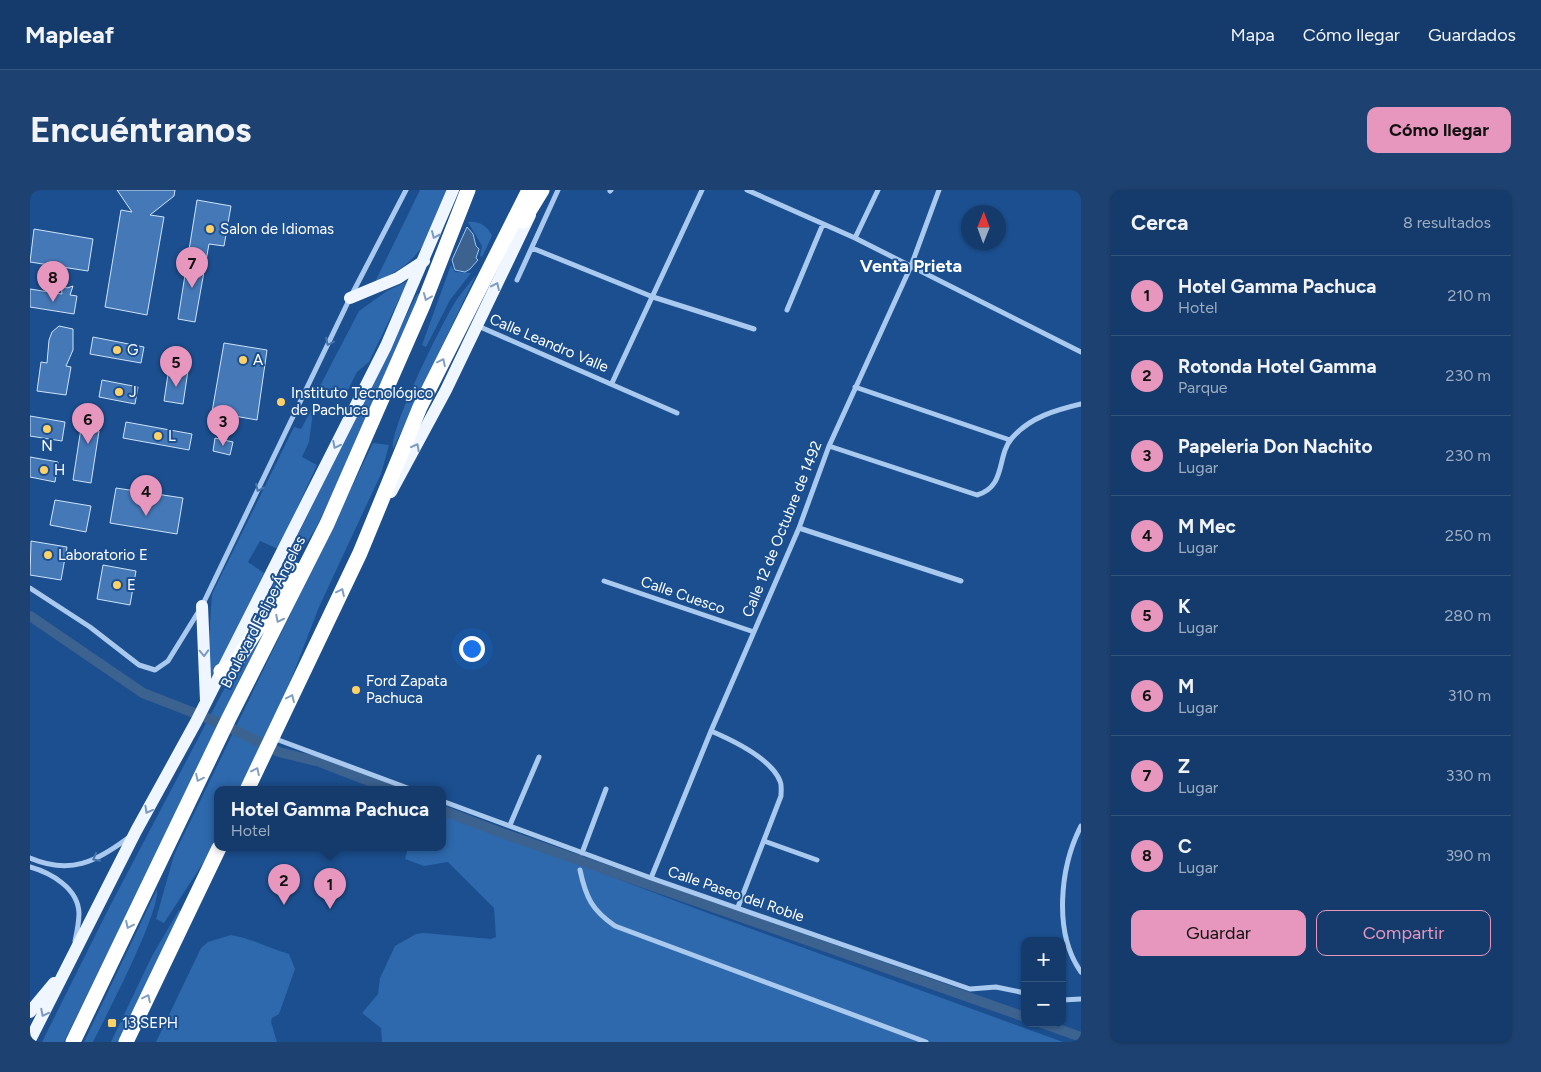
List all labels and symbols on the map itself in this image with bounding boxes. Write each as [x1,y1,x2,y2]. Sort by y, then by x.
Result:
north arrow [961,205,1006,250]
place label: Salon de Idiomas [220,220,334,238]
marker: Salon de Idiomas [204,223,216,235]
one-way arrow [431,230,442,239]
pin: 7 [176,247,208,288]
district label: Venta Prieta [860,255,962,277]
pin: 8 [37,261,69,302]
one-way arrow [490,282,500,291]
one-way arrow [422,292,433,301]
street label: Calle Leandro Valle [487,310,611,376]
one-way arrow [325,337,336,346]
place label: G [127,341,138,359]
marker: G [111,344,123,356]
pin: 5 [160,346,192,387]
place label: A [253,351,263,369]
marker: A [237,354,249,366]
one-way arrow [436,359,446,368]
place label: J [129,383,137,401]
place label: Instituto Tecnológico de Pachuca [291,384,434,419]
marker: J [113,386,125,398]
marker: Instituto Tecnológico de Pachuca [275,396,287,408]
pin: 6 [72,403,104,444]
pin: 3 [207,405,239,446]
marker: N [41,423,53,435]
place label: L [168,427,176,445]
marker: L [152,430,164,442]
place label: N [41,437,53,455]
street label: Calle 12 de Octubre de 1492 [738,438,826,620]
one-way arrow [332,440,342,449]
one-way arrow [410,443,420,452]
place label: H [54,461,65,479]
marker: H [38,464,50,476]
pin: 4 [130,475,162,516]
one-way arrow [255,483,265,492]
street label: Boulevard Felipe Ángeles [217,533,309,691]
place label: Laboratorio E [58,546,148,564]
marker: Laboratorio E [42,549,54,561]
street label: Calle Cuesco [638,572,728,618]
place label: E [127,576,136,594]
marker: E [111,579,123,591]
one-way arrow [335,588,346,597]
one-way arrow [275,614,285,623]
your location [459,636,485,662]
one-way arrow [199,650,209,658]
place label: Ford Zapata Pachuca [366,672,447,707]
marker: Ford Zapata Pachuca [350,684,362,696]
one-way arrow [285,694,296,703]
one-way arrow [250,768,260,777]
one-way arrow [195,773,206,782]
one-way arrow [144,805,154,814]
one-way arrow [92,852,101,862]
street label: Calle Paseo del Roble [665,862,807,926]
pin: 2 [268,864,300,905]
pin: 1 [314,868,346,909]
one-way arrow [125,920,135,929]
one-way arrow [141,994,151,1003]
one-way arrow [40,1008,50,1017]
place label: 13 SEPH [122,1014,178,1032]
marker: 13 SEPH [106,1017,118,1029]

